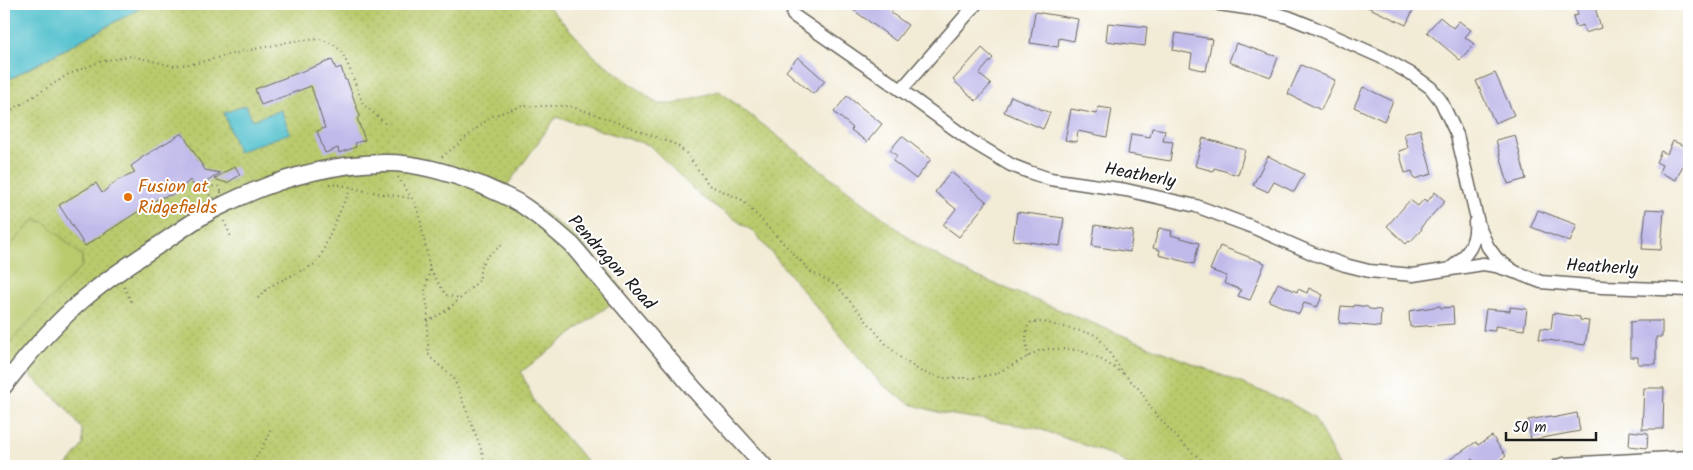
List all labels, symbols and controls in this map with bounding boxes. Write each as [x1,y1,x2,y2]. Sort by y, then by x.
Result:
street label: Heatherly [1102,155,1179,197]
place label: Fusion at Ridgefields [138,173,217,223]
marker: Fusion at Ridgefields [122,191,134,203]
street label: Pendragon Road [560,209,663,318]
street label: Heatherly [1565,252,1639,284]
scale bar [1506,410,1596,442]
text: 50 m [1513,416,1547,440]

